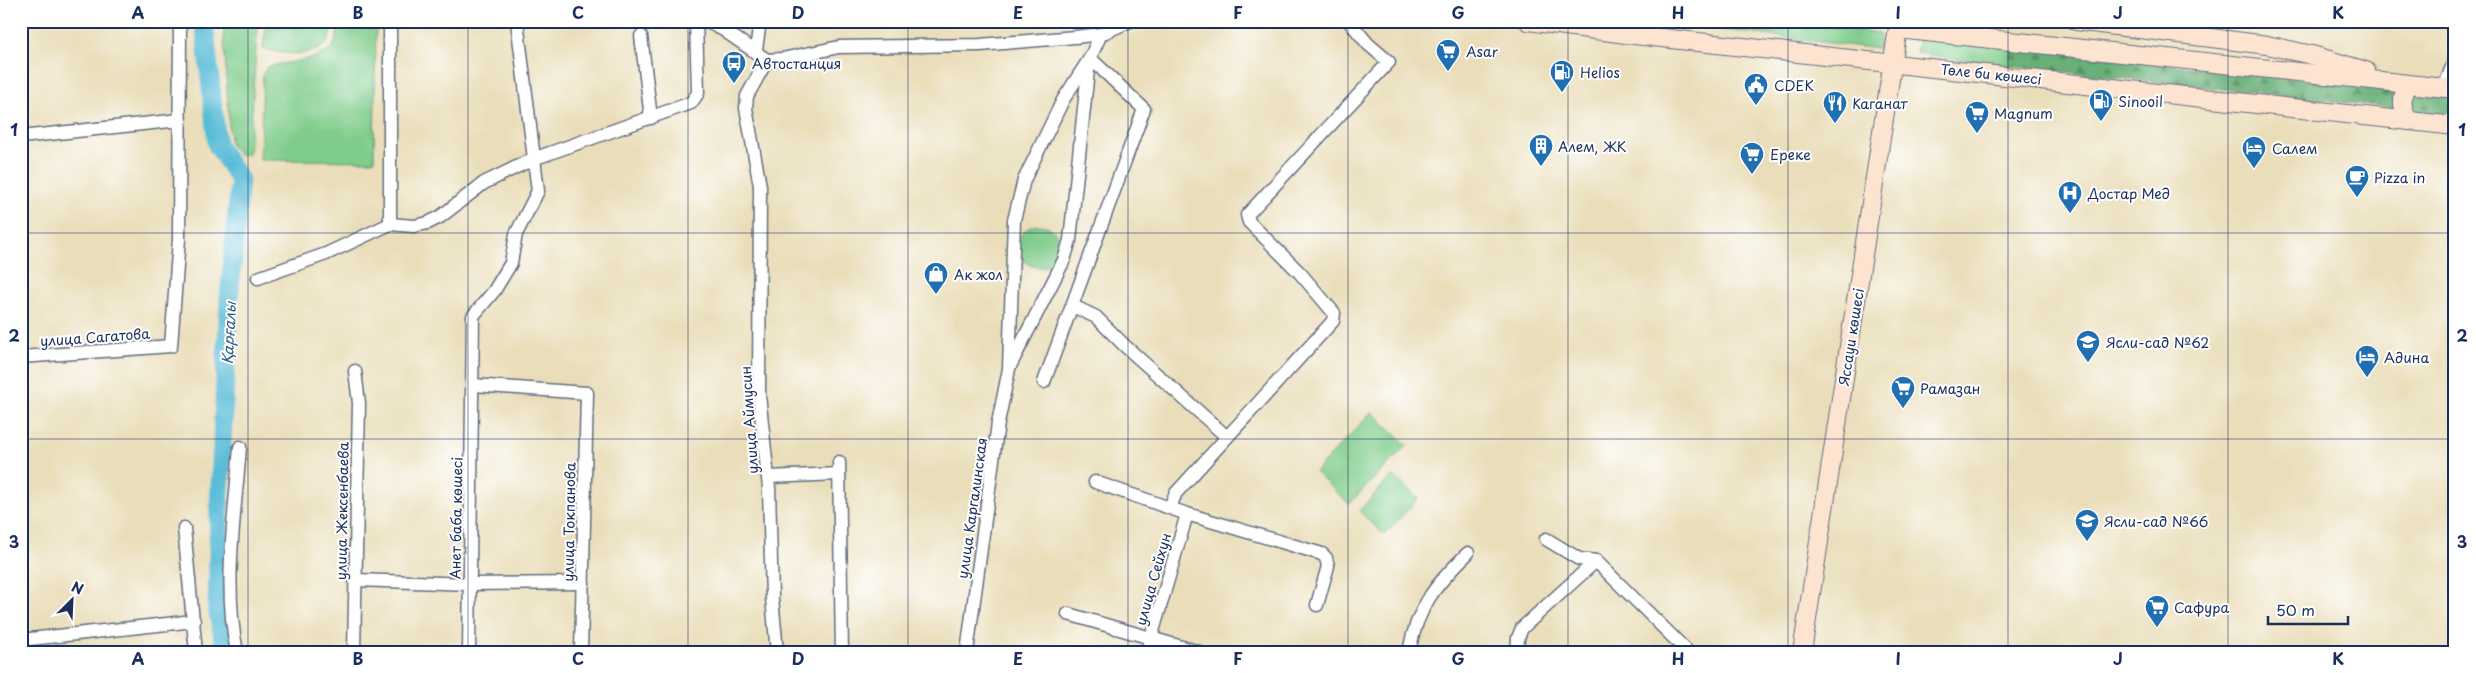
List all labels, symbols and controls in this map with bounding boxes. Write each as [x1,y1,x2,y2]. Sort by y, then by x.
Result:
text: A [132,0,145,24]
text: B [353,0,364,24]
text: C [572,0,584,24]
text: D [792,0,804,24]
text: E [1013,0,1023,24]
text: F [1233,0,1243,24]
text: G [1451,0,1465,24]
text: H [1672,0,1684,24]
text: I [1895,0,1901,24]
text: J [2113,0,2123,24]
text: K [2332,0,2344,24]
supermarket icon: Asar [1435,38,1461,72]
place label: Asar [1466,41,1499,62]
bus stop icon: Автостанция [721,50,747,84]
place label: Автостанция [752,53,841,74]
street label: Төле би көшесі [1939,58,2043,90]
fuel station icon: Helios [1549,59,1575,93]
place label: Helios [1580,62,1620,83]
public building icon: CDEK [1743,72,1769,106]
place label: CDEK [1774,75,1814,96]
fuel station icon: Sinooil [2088,88,2114,122]
restaurant icon: Каганат [1822,90,1848,124]
place label: Sinooil [2118,91,2163,112]
place label: Каганат [1852,93,1909,114]
supermarket icon: Magnum [1964,100,1990,134]
place label: Magnum [1994,103,2053,124]
text: 1 [10,117,18,141]
text: 1 [2458,117,2466,141]
building icon: Алем, ЖК [1528,133,1554,167]
hotel icon: Салем [2241,135,2267,169]
place label: Алем, ЖК [1558,136,1627,157]
place label: Салем [2272,138,2318,159]
supermarket icon: Ереке [1739,141,1765,175]
place label: Ереке [1770,144,1811,165]
cafe icon: Pizza in [2344,164,2370,198]
place label: Pizza in [2374,167,2425,188]
hospital icon: Достар Мед [2057,180,2083,214]
place label: Достар Мед [2087,183,2170,204]
shop icon: Ак жол [923,261,949,295]
place label: Ак жол [954,264,1003,285]
street label: Яссауи көшесі [1833,287,1869,387]
water label: Қарғалы [215,300,241,365]
text: 2 [8,323,20,347]
street label: улица Сагатова [39,323,151,351]
text: 2 [2456,323,2468,347]
school or university icon: Ясли-сад №62 [2075,329,2101,363]
place label: Ясли-сад №62 [2106,332,2209,353]
hotel icon: Адина [2354,344,2380,378]
place label: Адина [2384,347,2429,368]
street label: улица Аймусин [735,365,763,475]
supermarket icon: Рамазан [1890,375,1916,409]
place label: Рамазан [1920,378,1980,399]
street label: улица Каргалинская [952,436,992,580]
street label: улица Жексенбаева [330,441,354,580]
street label: Анет баба көшесі [444,457,468,579]
street label: улица Токпанова [557,462,581,582]
school or university icon: Ясли-сад №66 [2074,508,2100,542]
place label: Ясли-сад №66 [2104,511,2208,532]
text: 3 [9,529,19,553]
text: 3 [2457,529,2467,553]
street label: улица Сейхун [1130,530,1176,628]
north arrow [48,576,98,626]
text: N [68,576,87,600]
scale bar [2268,593,2348,625]
supermarket icon: Сафура [2144,594,2170,628]
place label: Сафура [2174,597,2229,618]
text: 50 m [2276,598,2315,621]
text: A [132,646,145,670]
text: B [353,646,364,670]
text: C [572,646,584,670]
text: D [792,646,804,670]
text: E [1013,646,1023,670]
text: F [1233,646,1243,670]
text: G [1451,646,1465,670]
text: H [1672,646,1684,670]
text: I [1895,646,1901,670]
text: J [2113,646,2123,670]
text: K [2332,646,2344,670]

